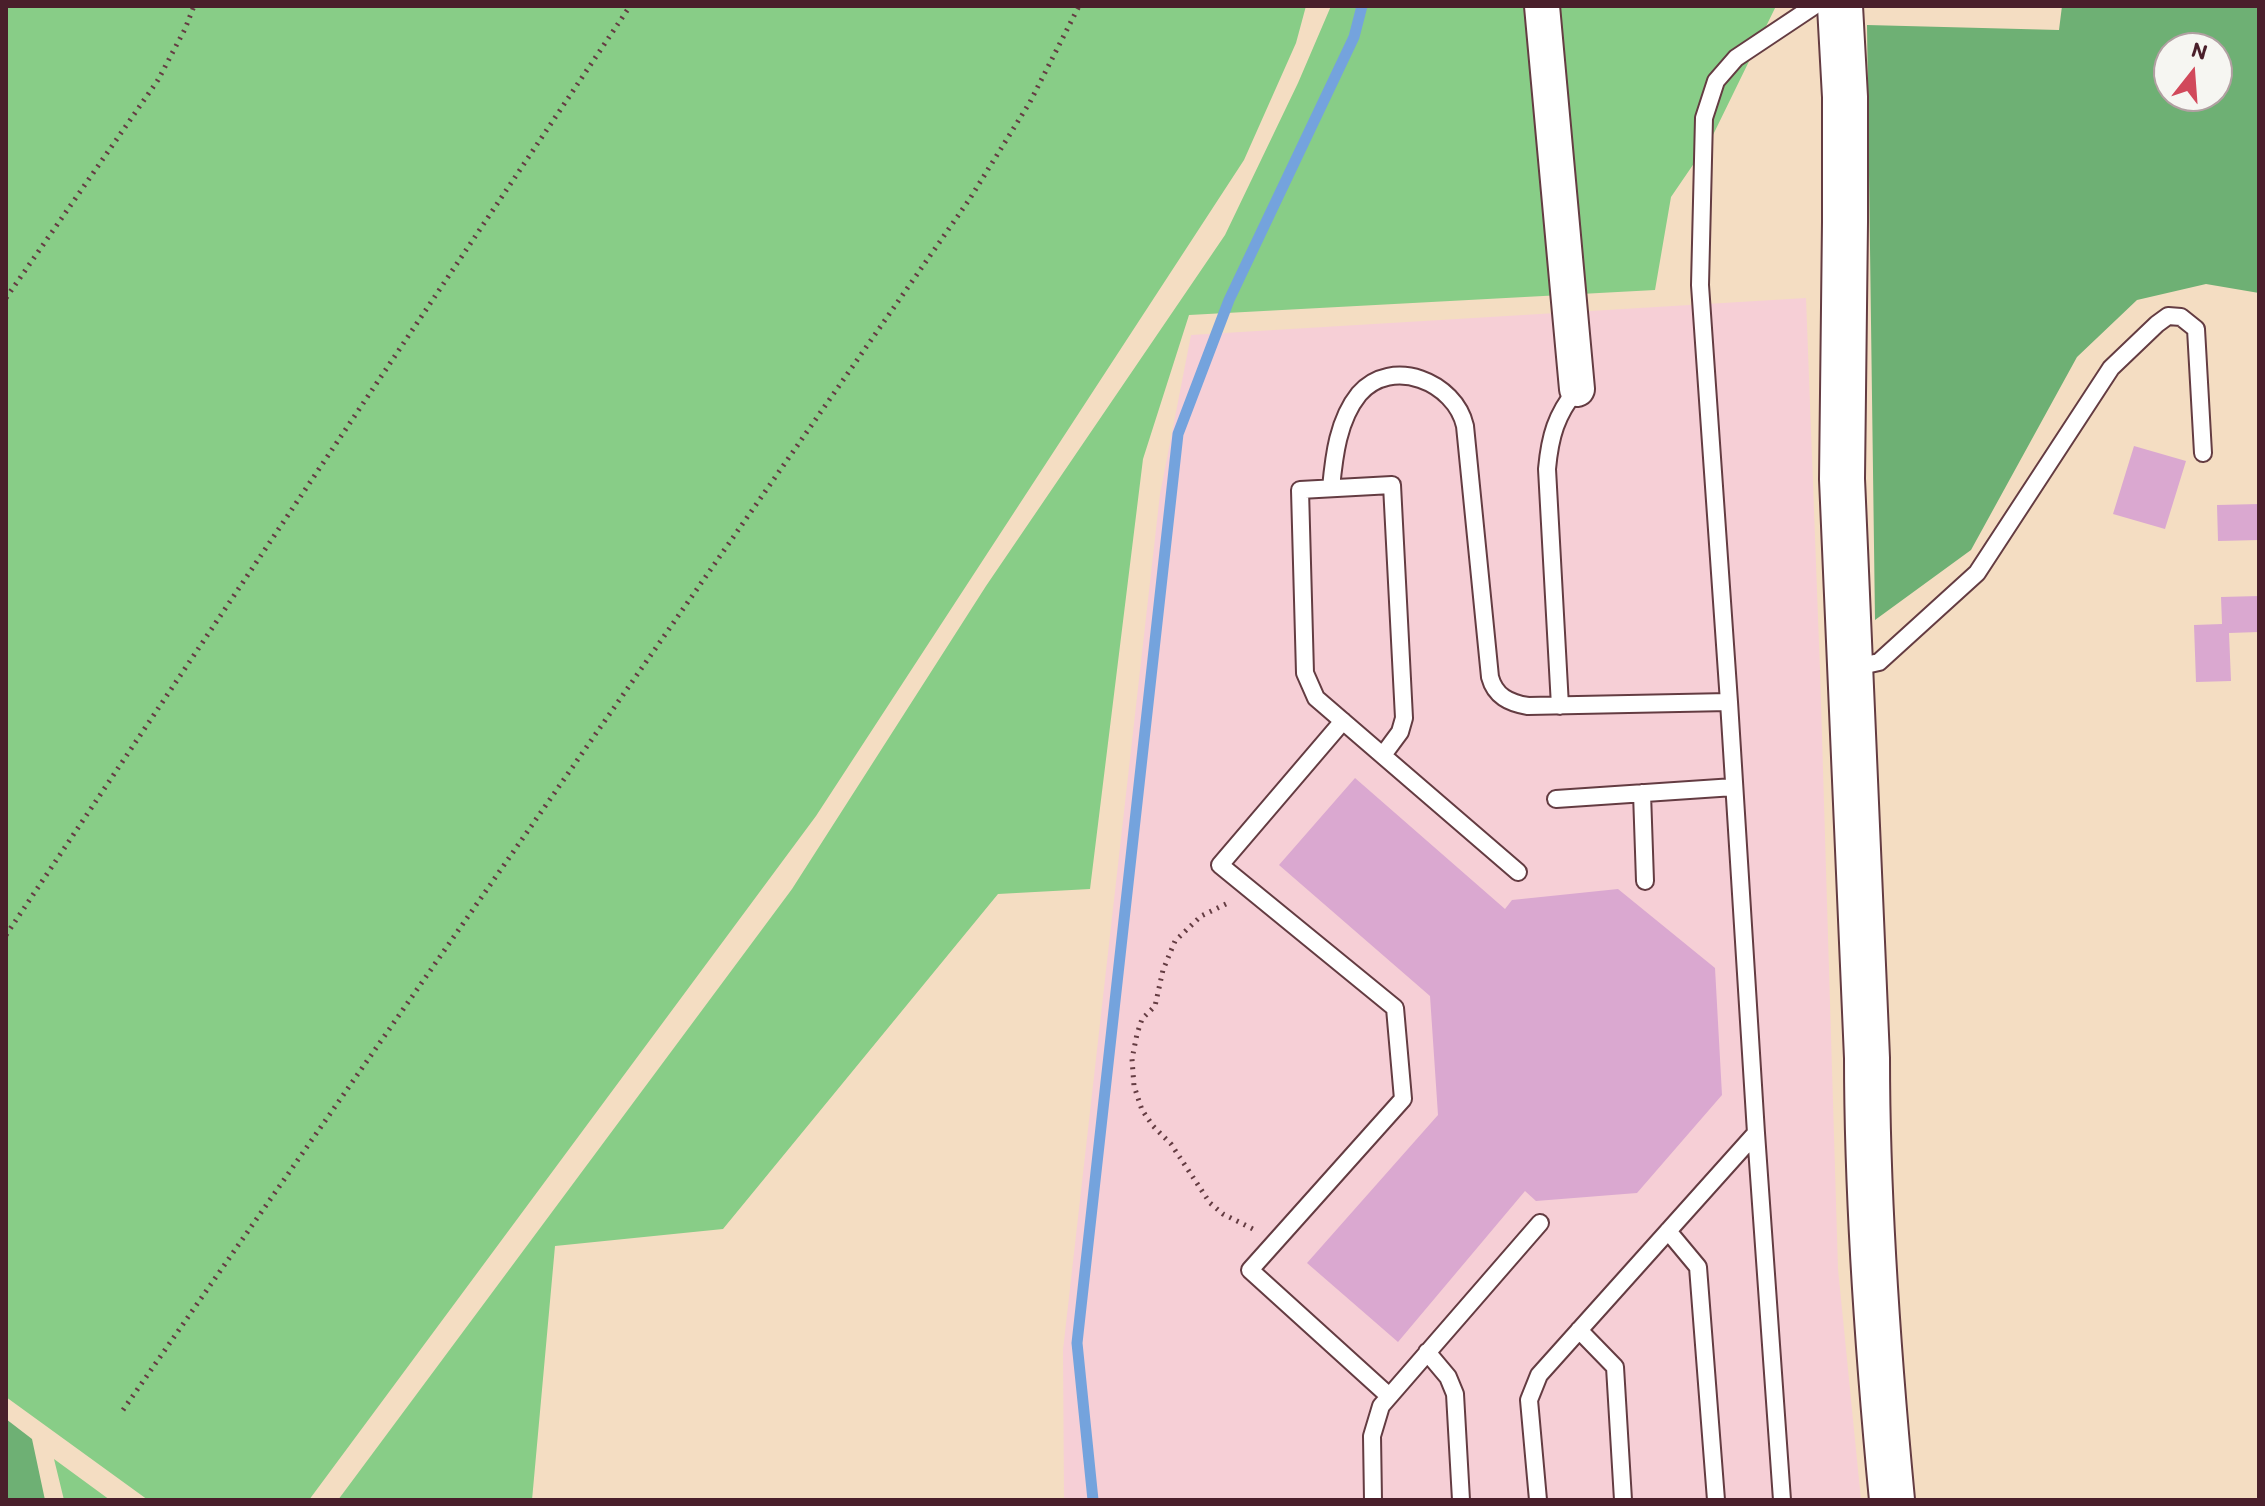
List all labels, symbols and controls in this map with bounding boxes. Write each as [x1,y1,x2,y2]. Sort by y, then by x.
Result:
north arrow [2153,32,2233,112]
text: N [2189,35,2211,66]

